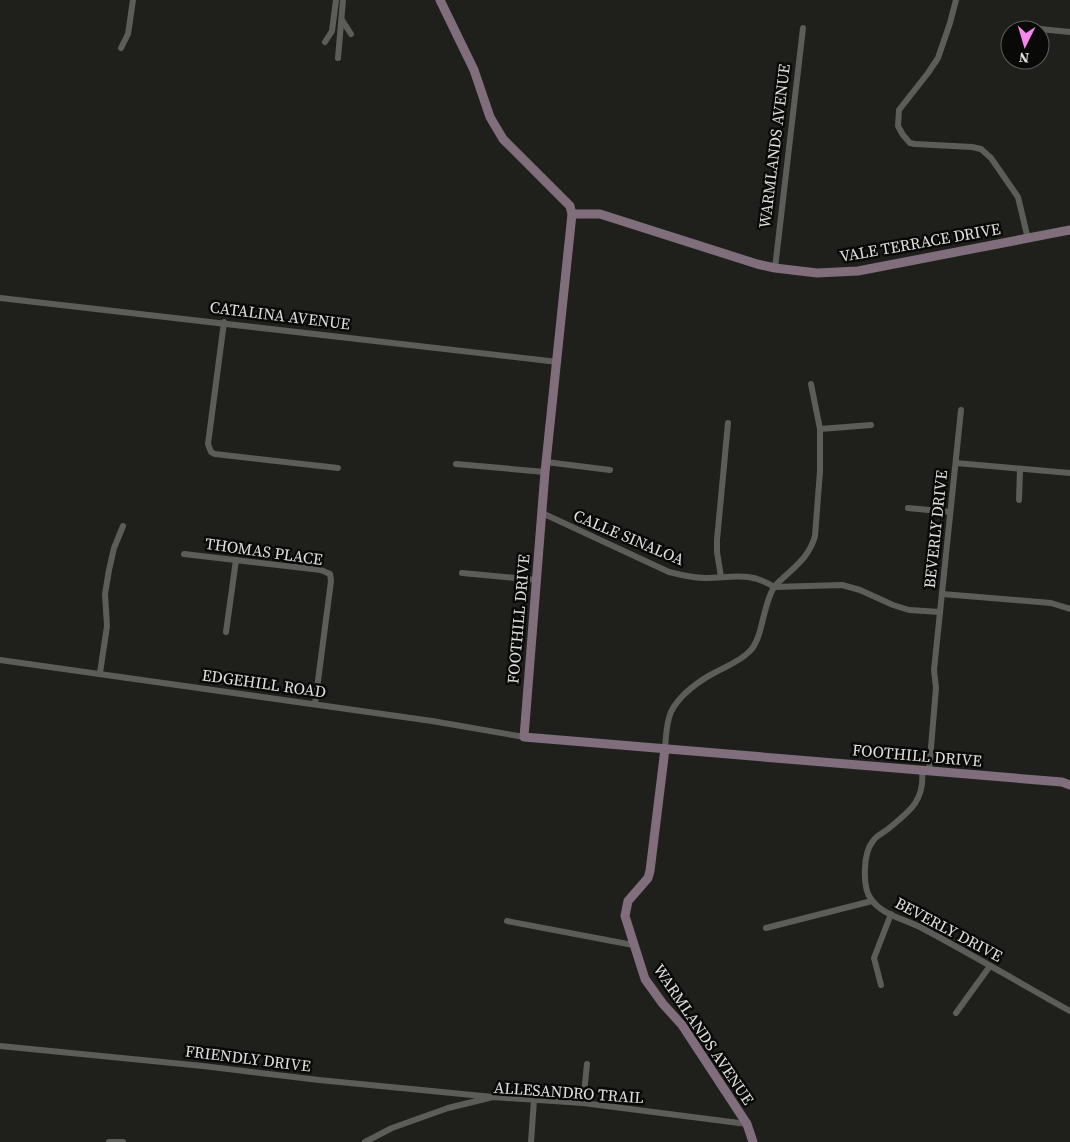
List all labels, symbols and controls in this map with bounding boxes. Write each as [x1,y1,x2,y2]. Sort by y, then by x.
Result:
north arrow [1000,20,1050,70]
text: N [1018,48,1030,68]
street label: WARMLANDS AVENUE [753,62,795,229]
street label: VALE TERRACE DRIVE [838,217,1003,267]
street label: CATALINA AVENUE [209,295,352,335]
street label: BEVERLY DRIVE [918,468,952,589]
street label: CALLE SINALOA [570,504,688,570]
street label: THOMAS PLACE [204,532,325,570]
street label: FOOTHILL DRIVE [501,553,535,685]
street label: EDGEHILL ROAD [200,663,328,703]
street label: FOOTHILL DRIVE [851,738,983,772]
street label: BEVERLY DRIVE [891,891,1007,967]
street label: WARMLANDS AVENUE [649,959,760,1109]
street label: FRIENDLY DRIVE [184,1039,312,1077]
street label: ALLESANDRO TRAIL [493,1076,645,1108]

